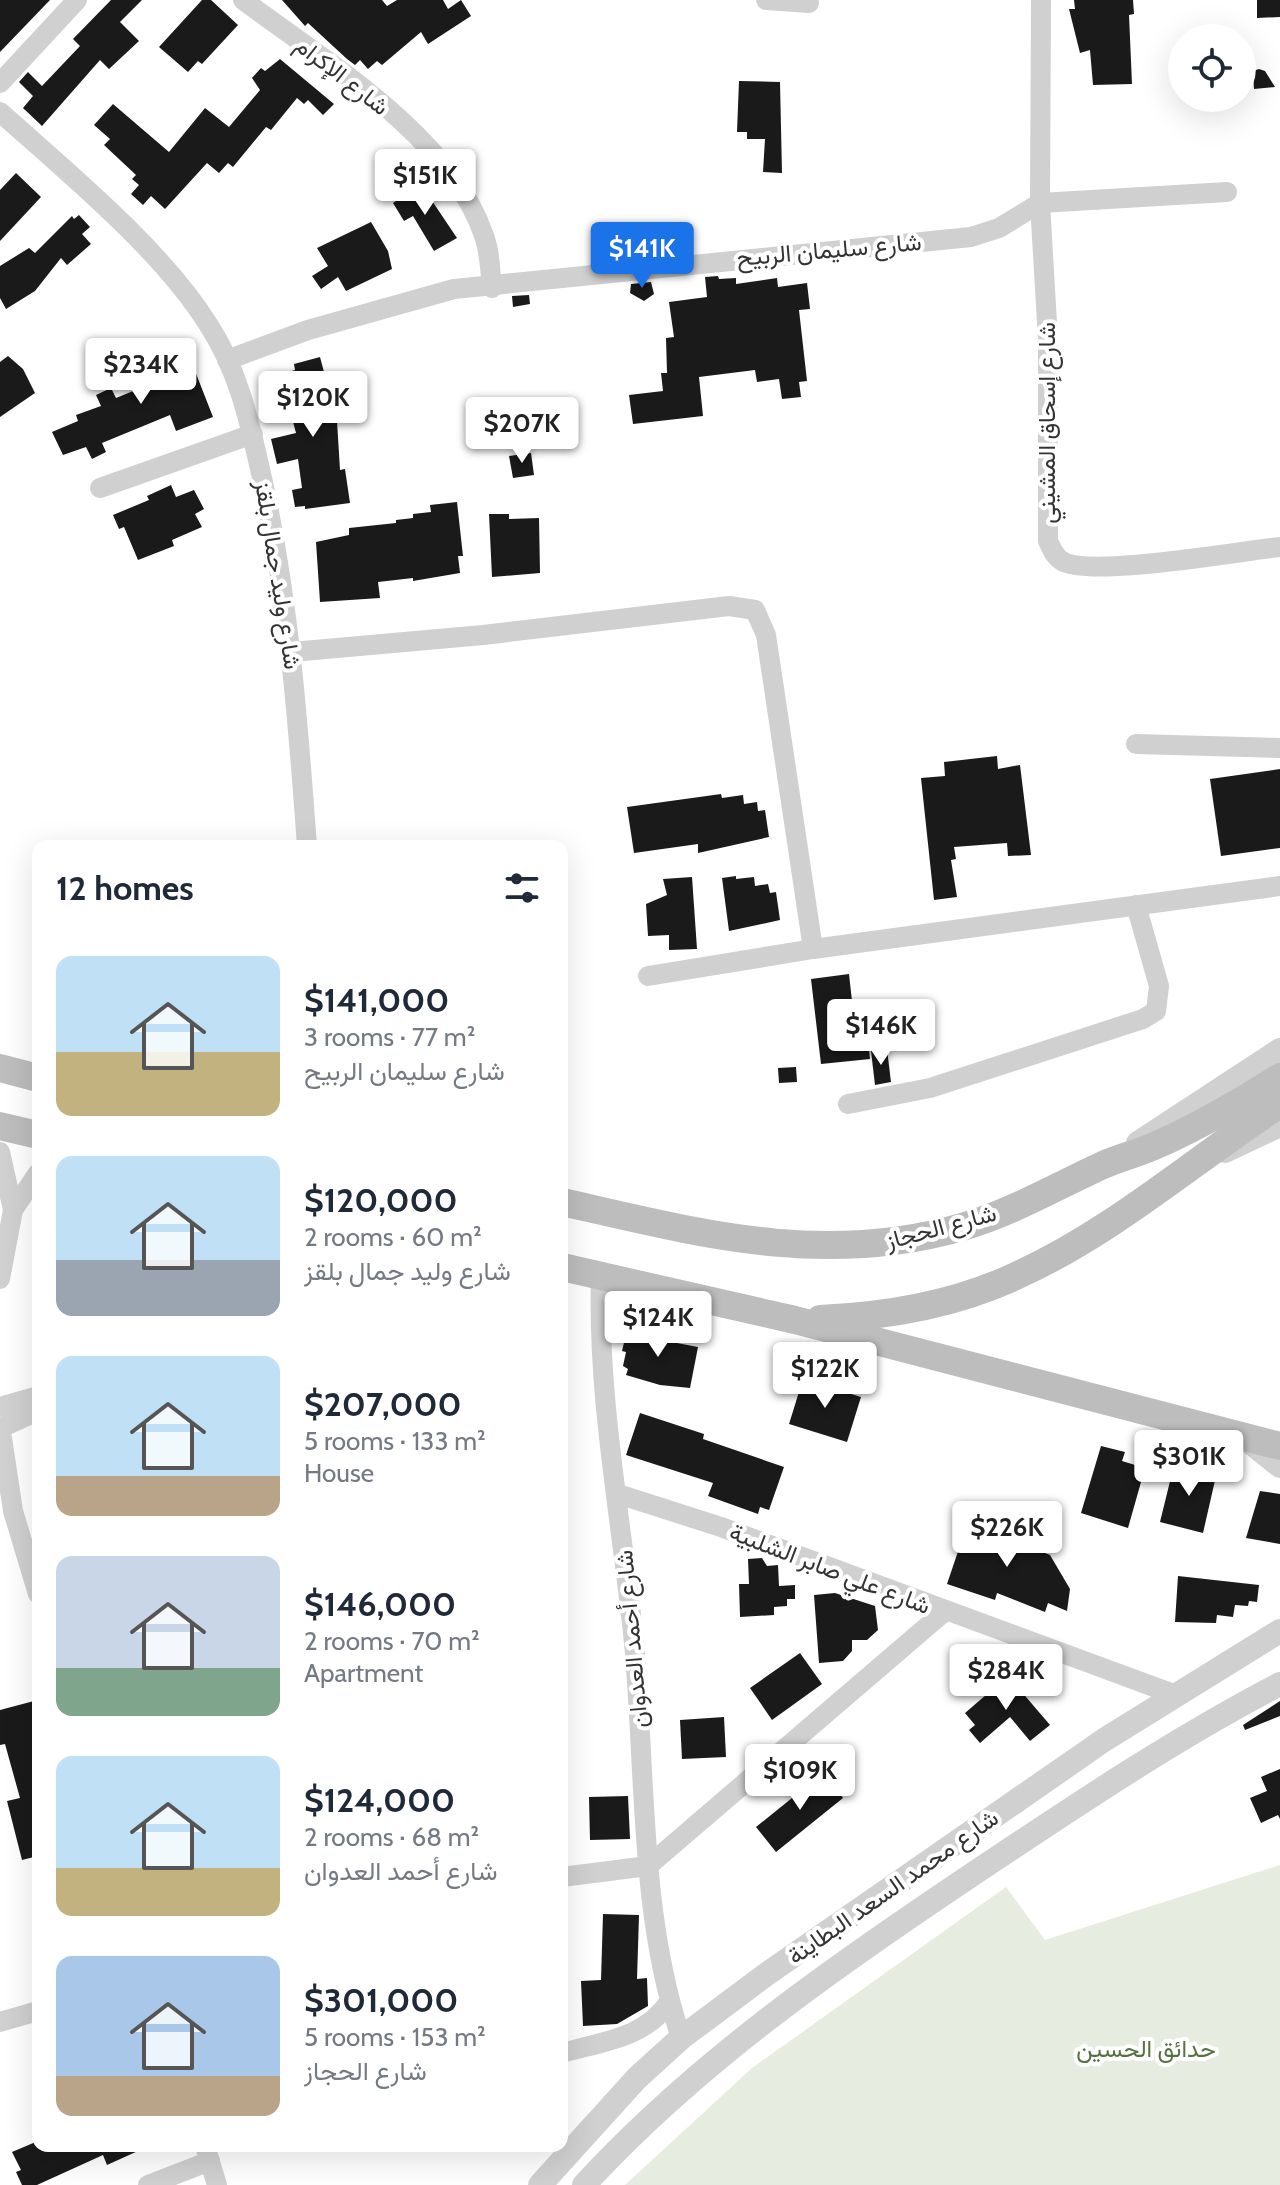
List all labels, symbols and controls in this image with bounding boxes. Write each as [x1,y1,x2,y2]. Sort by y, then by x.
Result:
map controls [1168,24,1256,112]
button: locate [1168,24,1256,112]
street label: شارع الإكرام [288,30,395,123]
pin: $151K [369,149,481,217]
text: $151K [393,159,457,191]
pin: $141K [586,222,698,290]
street label: شارع سليمان الربيح [735,227,923,275]
text: $141K [609,232,675,264]
street label: شارع إسحاق المشيني [1032,322,1066,524]
pin: $234K [85,338,197,406]
text: $234K [103,348,179,380]
pin: $120K [257,371,369,439]
text: $120K [276,381,350,413]
pin: $207K [466,397,578,465]
text: $207K [484,407,560,439]
street label: شارع وليد جمال بلقز [247,477,308,672]
icon: filters [500,866,544,910]
text: 12 homes [56,867,194,909]
text: $141,000 [304,979,449,1021]
icon: home [120,988,216,1084]
pin: $146K [825,999,937,1067]
text: $146K [845,1009,917,1041]
text: 3 rooms · 77 m² [304,1021,475,1053]
text: شارع سليمان الربيح [304,1055,505,1087]
text: $120,000 [304,1179,457,1221]
icon: home [120,1188,216,1284]
street label: شارع الحجاز [881,1198,1000,1257]
text: 2 rooms · 60 m² [304,1221,482,1253]
text: شارع وليد جمال بلقز [304,1255,511,1287]
pin: $124K [602,1291,714,1359]
text: $124K [623,1301,693,1333]
pin: $122K [769,1342,881,1410]
text: $122K [791,1352,859,1384]
text: $207,000 [304,1383,461,1425]
icon: home [120,1388,216,1484]
text: 5 rooms · 133 m² [304,1425,486,1457]
pin: $301K [1133,1430,1245,1498]
text: $301K [1152,1440,1226,1472]
text: House [304,1457,374,1489]
pin: $226K [951,1501,1063,1569]
text: $226K [970,1511,1044,1543]
street label: شارع علي صابر الشلبية [724,1517,935,1625]
street label: شارع أحمد العدوان [609,1549,656,1729]
text: $146,000 [304,1583,456,1625]
icon: home [120,1588,216,1684]
text: 2 rooms · 70 m² [304,1625,480,1657]
pin: $284K [950,1644,1062,1712]
text: $284K [968,1654,1045,1686]
text: Apartment [304,1657,423,1689]
pin: $109K [744,1744,856,1812]
text: $109K [763,1754,837,1786]
text: $124,000 [304,1779,455,1821]
icon: home [120,1788,216,1884]
street label: شارع محمد السعد البطاينة [782,1803,1005,1972]
text: 2 rooms · 68 m² [304,1821,479,1853]
text: شارع أحمد العدوان [304,1855,498,1887]
text: $301,000 [304,1979,458,2021]
icon: home [120,1988,216,2084]
text: 5 rooms · 153 m² [304,2021,486,2053]
park label: حدائق الحسين [1076,2034,1216,2063]
text: شارع الحجاز [304,2055,427,2087]

